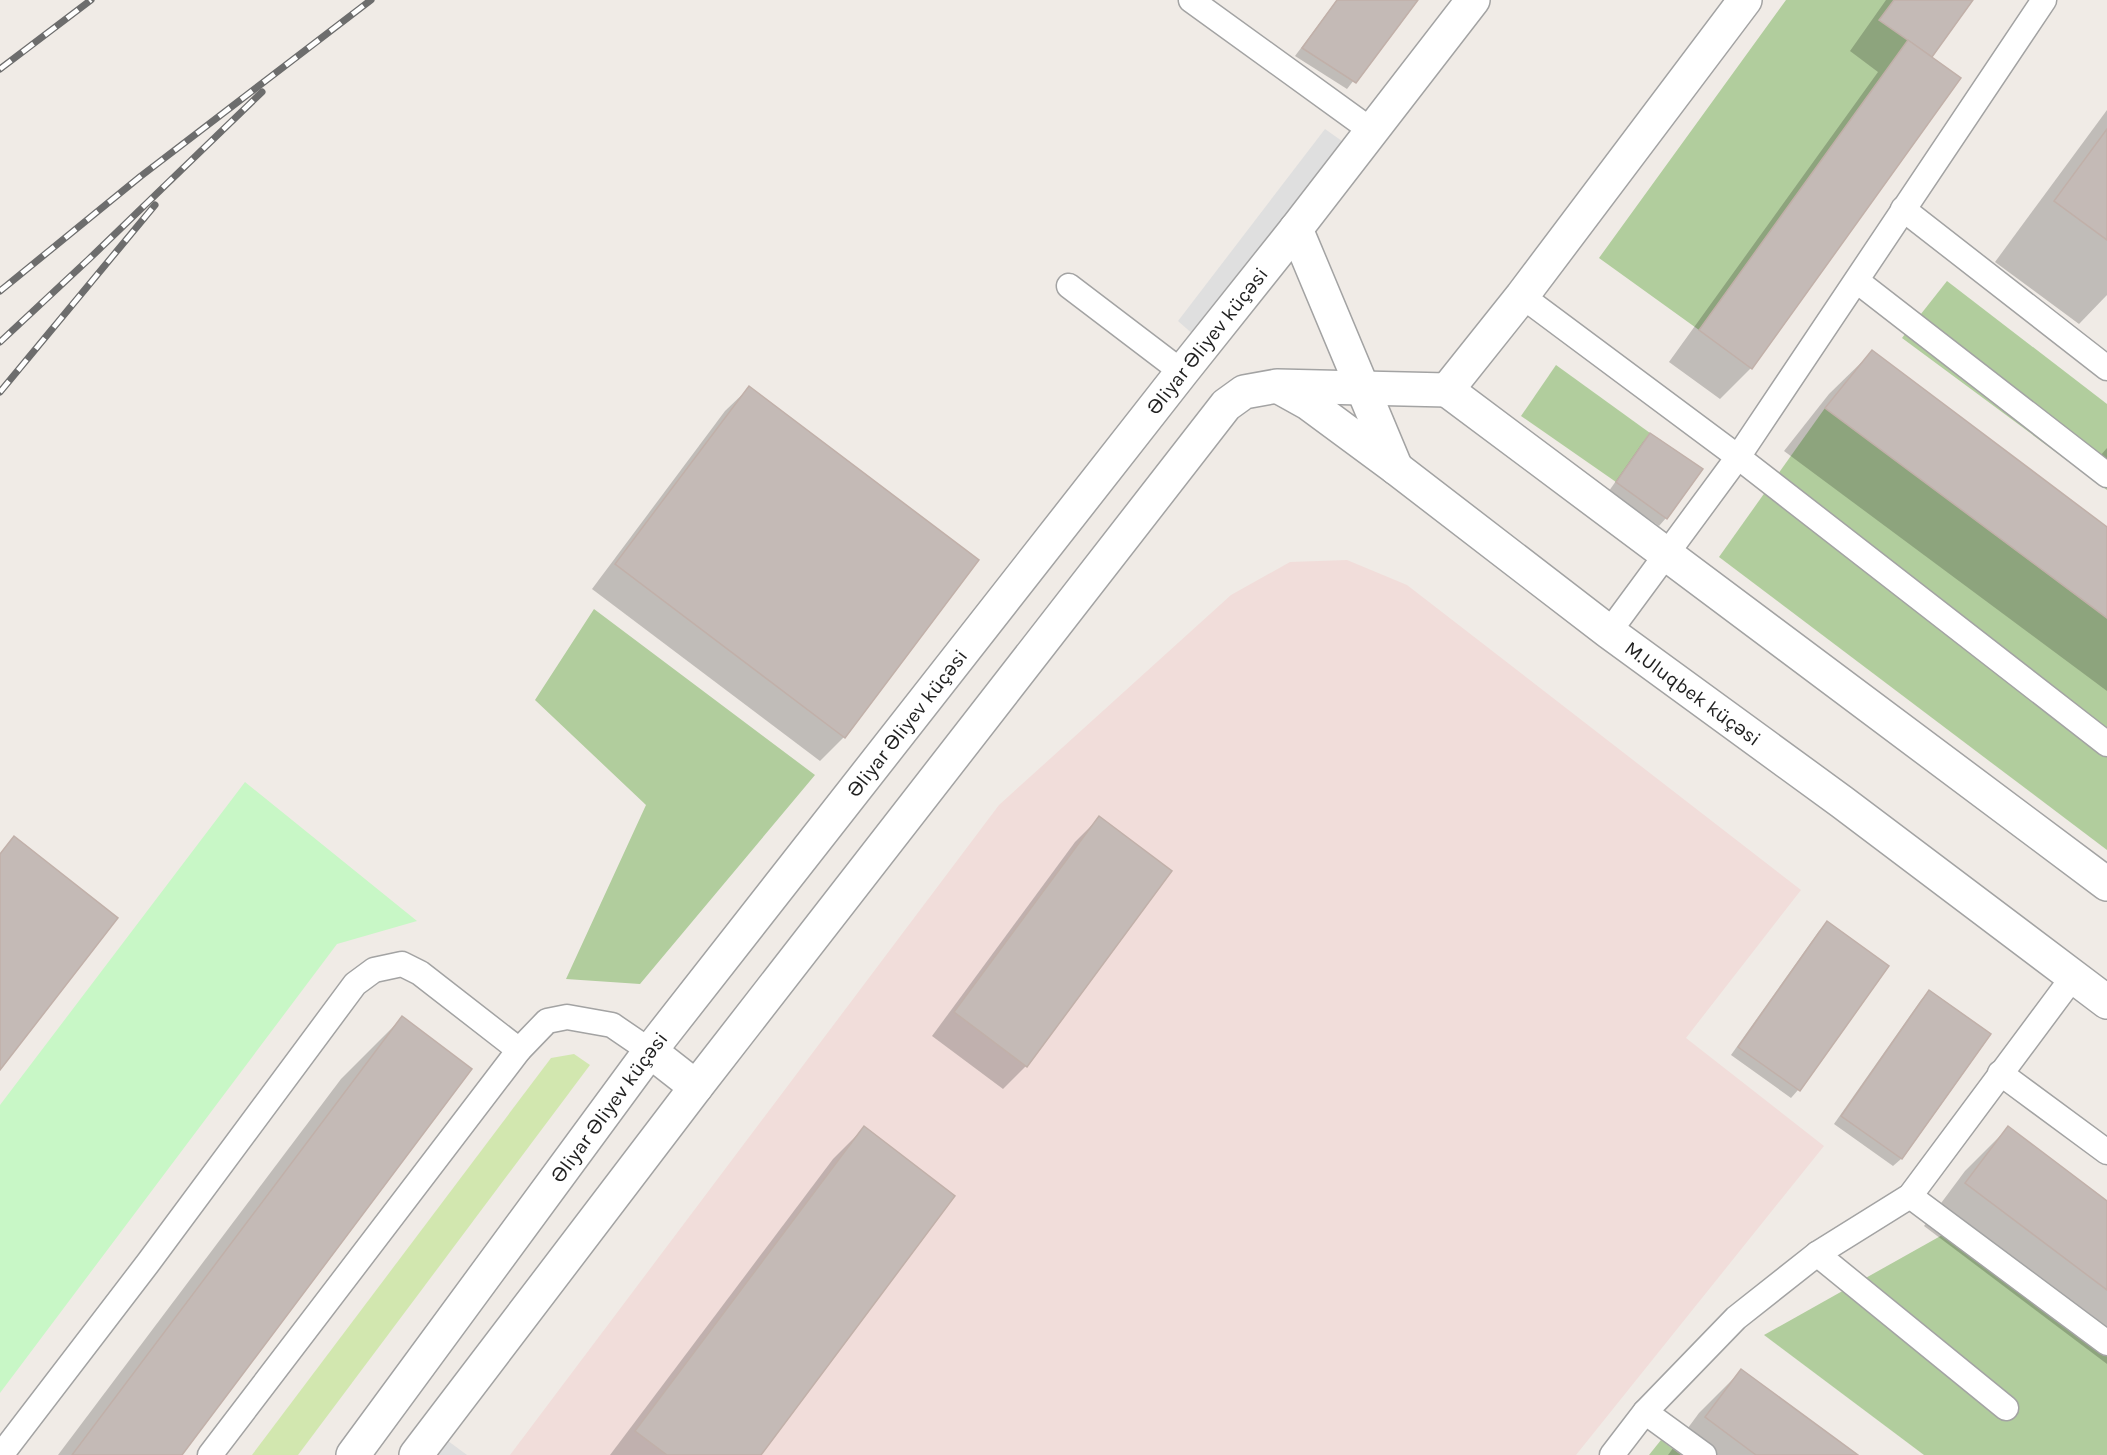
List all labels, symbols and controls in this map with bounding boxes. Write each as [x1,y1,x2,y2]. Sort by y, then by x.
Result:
street label: Əliyar Əliyev küçəsi [1142,263,1272,419]
street label: M.Uluqbek küçəsi [1620,636,1765,750]
street label: Əliyar Əliyev küçəsi [842,645,972,802]
street label: Əliyar Əliyev küçəsi [546,1027,672,1187]

